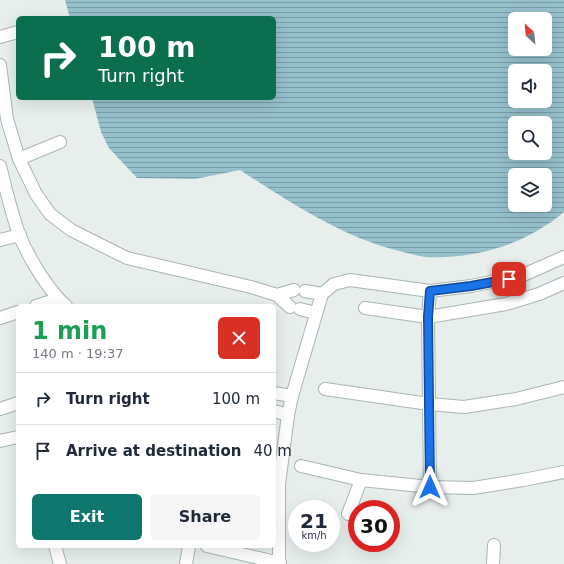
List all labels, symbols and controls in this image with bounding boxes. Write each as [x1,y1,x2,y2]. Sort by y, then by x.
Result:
north arrow [508,12,552,56]
map controls [508,12,552,212]
text: 100 m [98,31,195,64]
icon: right [32,32,84,84]
button: sound [508,64,552,108]
text: Turn right [98,65,184,86]
button: search [508,116,552,160]
button: layers [508,168,552,212]
pin [492,262,526,296]
icon: arrive [498,268,520,290]
text: 1 min [32,317,107,345]
button: close [218,317,260,359]
text: 140 m · 19:37 [32,346,123,361]
icon: right [32,388,54,410]
text: Turn right [66,390,150,408]
text: 100 m [212,390,260,408]
icon: arrive [32,440,54,462]
text: Arrive at destination [66,442,241,460]
text: 40 m [253,442,292,460]
position arrow [409,466,451,508]
button: Exit [32,494,142,540]
button: Share [150,494,260,540]
speed limit sign: 30 [348,500,400,552]
text: 21 [300,509,328,533]
text: km/h [301,530,327,541]

